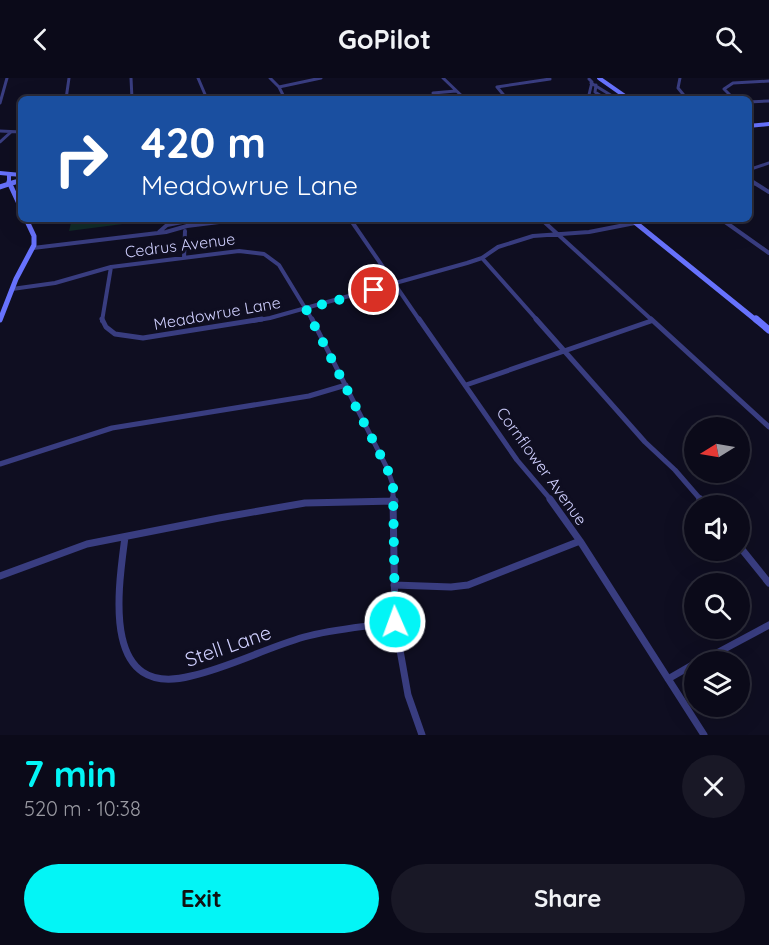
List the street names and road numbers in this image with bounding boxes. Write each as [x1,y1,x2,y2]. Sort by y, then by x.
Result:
street label: Cedrus Avenue [124,228,236,262]
street label: Meadowrue Lane [152,292,282,334]
street label: Cornflower Avenue [492,403,592,529]
street label: Stell Lane [181,619,274,672]

